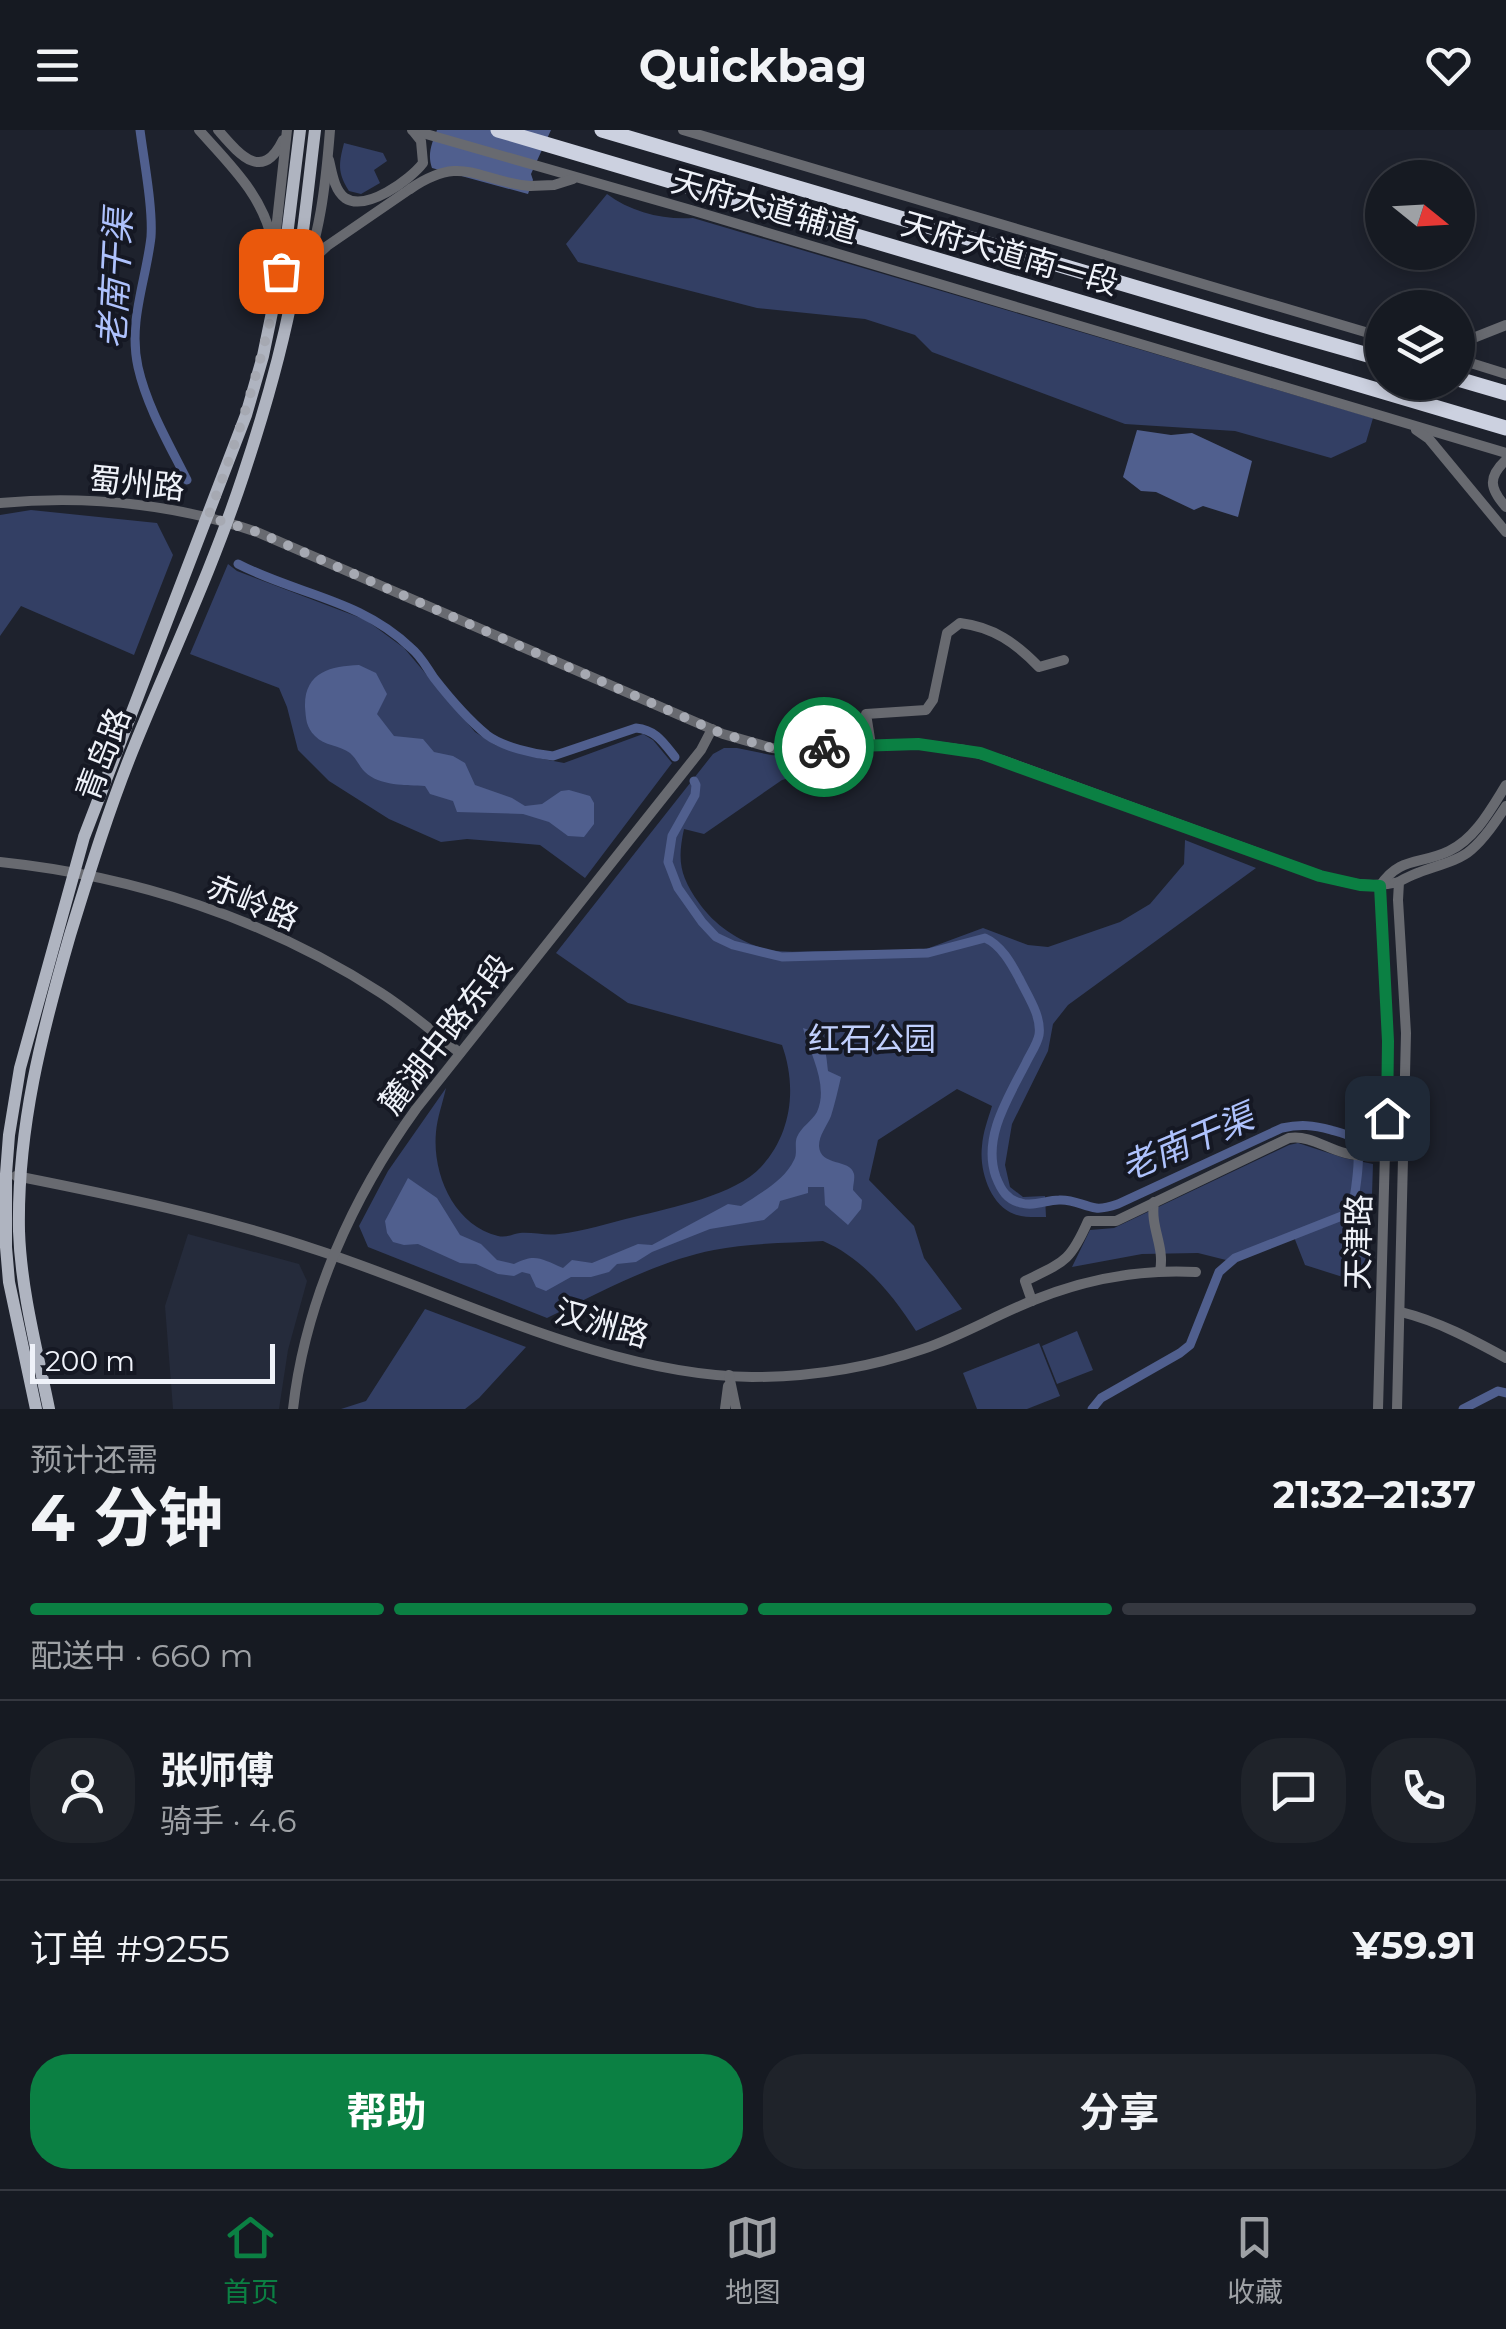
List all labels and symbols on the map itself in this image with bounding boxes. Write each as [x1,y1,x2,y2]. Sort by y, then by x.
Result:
north arrow [1365,160,1475,270]
street label: 天府大道辅道 [667,161,863,251]
water label: 老南干渠 [90,203,140,350]
street label: 天府大道南一段 [897,203,1123,303]
pin [239,229,324,314]
street label: 蜀州路 [87,459,187,507]
courier [774,697,874,797]
street label: 青岛路 [68,702,138,806]
street label: 赤岭路 [201,866,305,938]
street label: 麓湖中路东段 [371,946,519,1122]
park label: 红石公园 [808,1019,936,1058]
pin [1345,1076,1430,1161]
water label: 老南干渠 [1114,1093,1264,1189]
street label: 天津路 [1338,1194,1378,1290]
street label: 汉洲路 [550,1291,654,1355]
scale bar [30,1339,275,1384]

